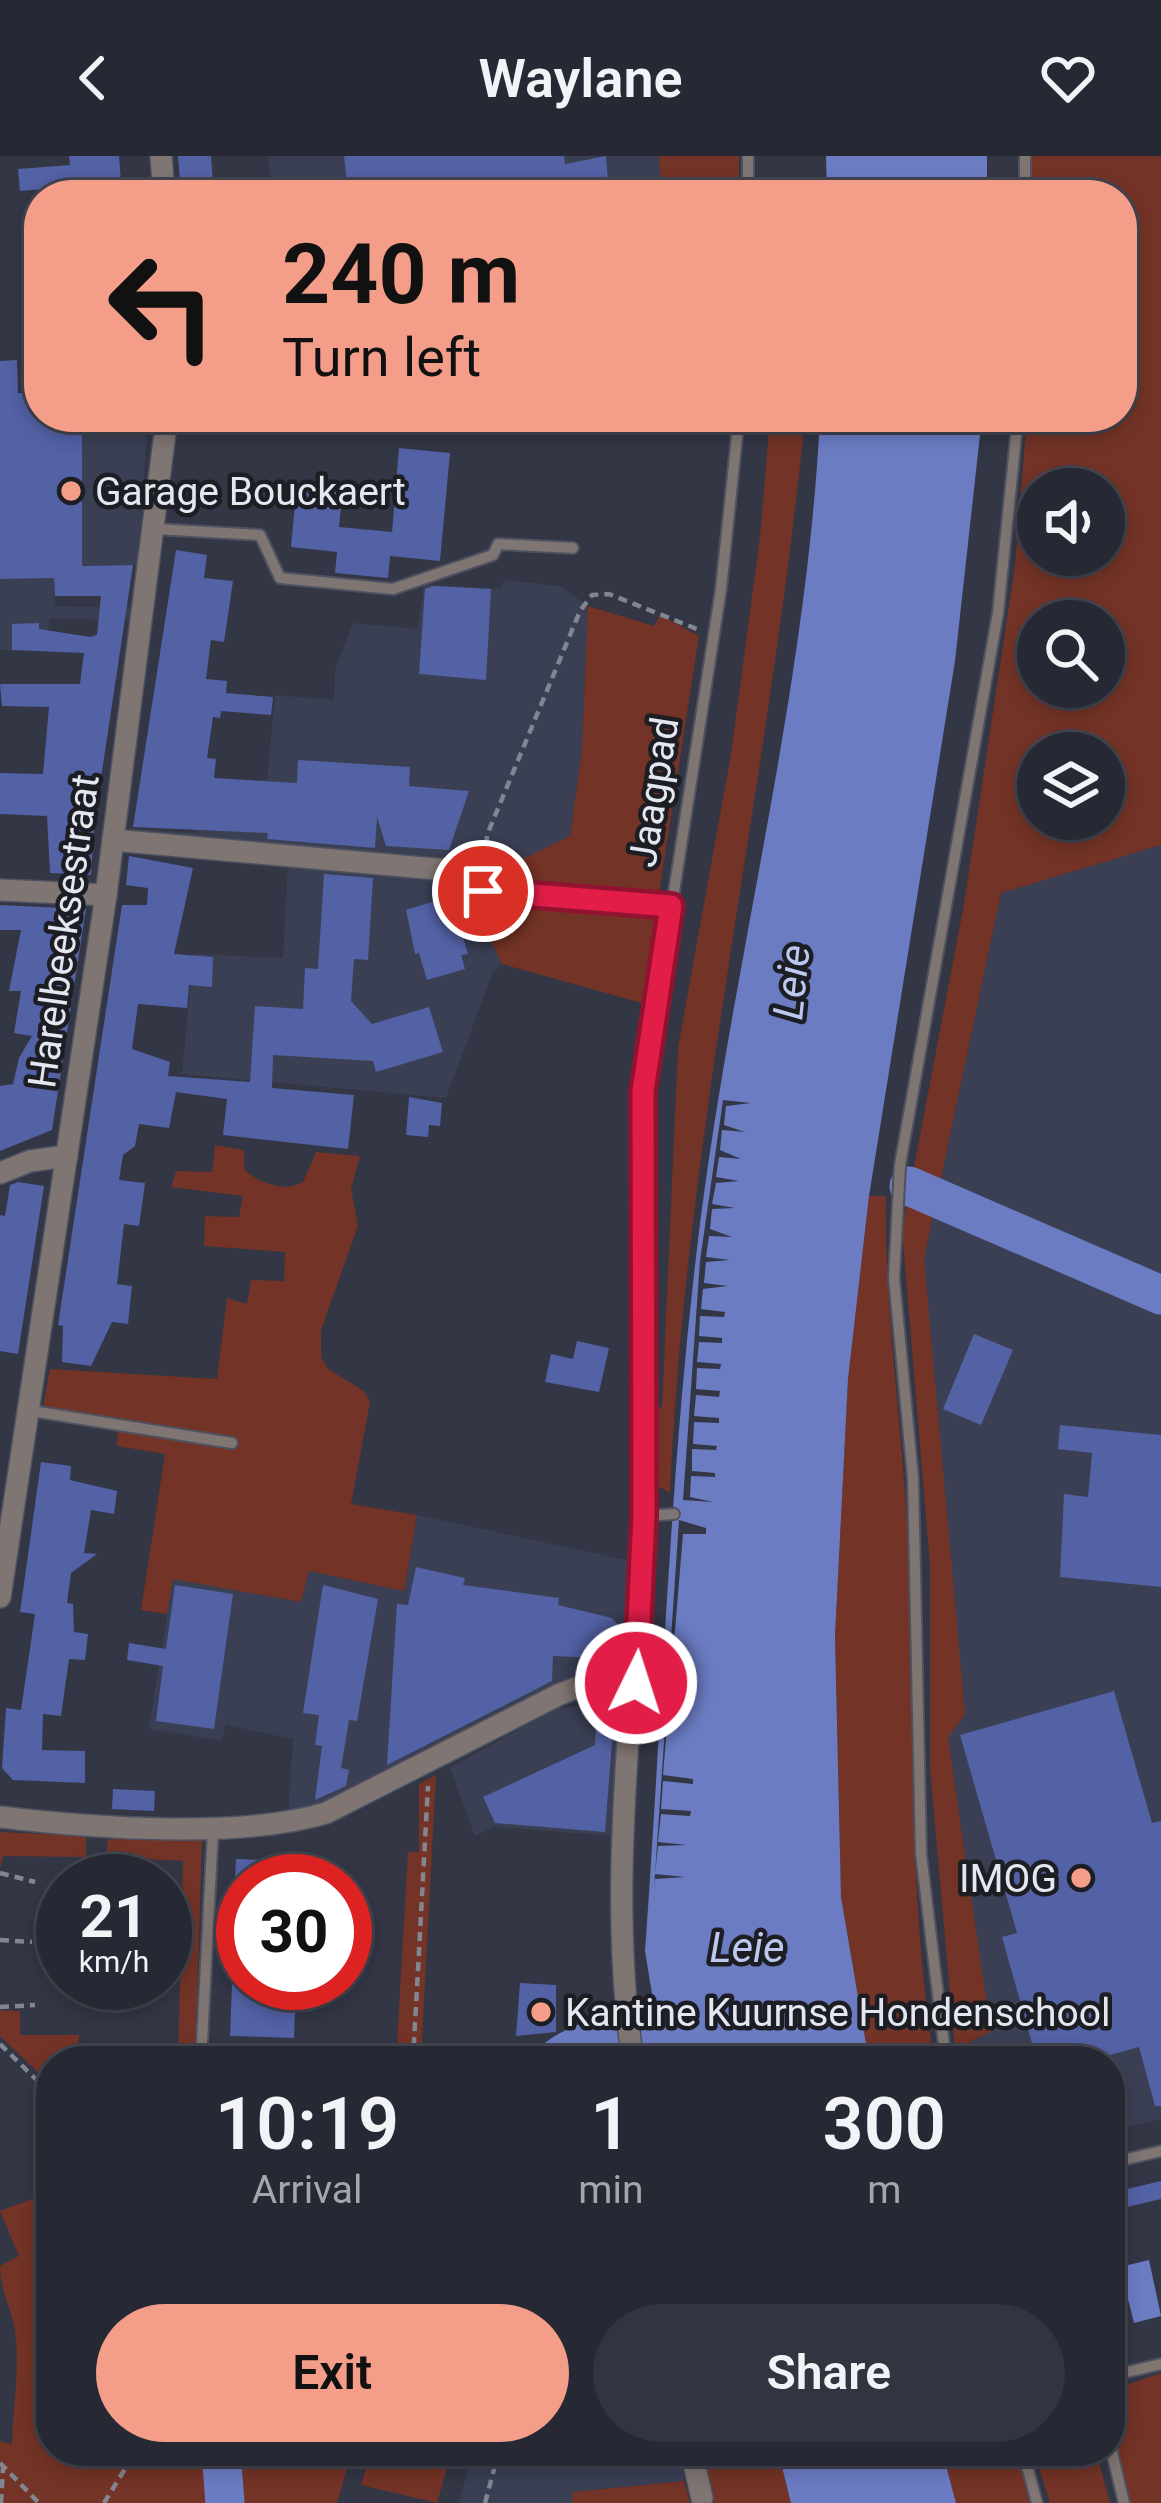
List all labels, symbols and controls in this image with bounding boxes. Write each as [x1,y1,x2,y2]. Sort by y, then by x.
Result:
icon: back [60,45,126,111]
icon: heart [1035,45,1101,111]
text: Waylane [478,47,683,110]
text: 240 m [282,225,520,324]
icon: left [84,228,240,384]
text: Turn left [282,326,481,389]
map controls [1017,468,1125,840]
button: sound [1017,468,1125,576]
place label: Garage Bouckaert [95,469,406,515]
marker: Garage Bouckaert [58,478,84,504]
button: search [1017,600,1125,708]
street label: Jaagpad [619,714,689,870]
button: layers [1017,732,1125,840]
street label: Harelbeeksestraat [19,771,109,1091]
pin [432,840,534,942]
icon: arrive [450,858,516,924]
water label: Leie [763,942,820,1022]
position arrow [573,1620,699,1746]
speed limit sign: 30 [216,1854,372,2010]
place label: IMOG [959,1856,1057,1902]
marker: IMOG [1068,1865,1094,1891]
text: 21 [80,1881,148,1952]
water label: Leie [709,1923,785,1972]
text: km/h [79,1944,149,1979]
place label: Kantine Kuurnse Hondenschool [565,1990,1110,2036]
marker: Kantine Kuurnse Hondenschool [528,1999,554,2025]
text: 10:19 [215,2082,399,2167]
text: 1 [590,2082,631,2167]
text: 300 [823,2082,946,2167]
text: Arrival [252,2167,362,2213]
text: min [578,2167,643,2213]
text: m [867,2167,901,2213]
button: Exit [96,2304,569,2442]
button: Share [593,2304,1065,2442]

